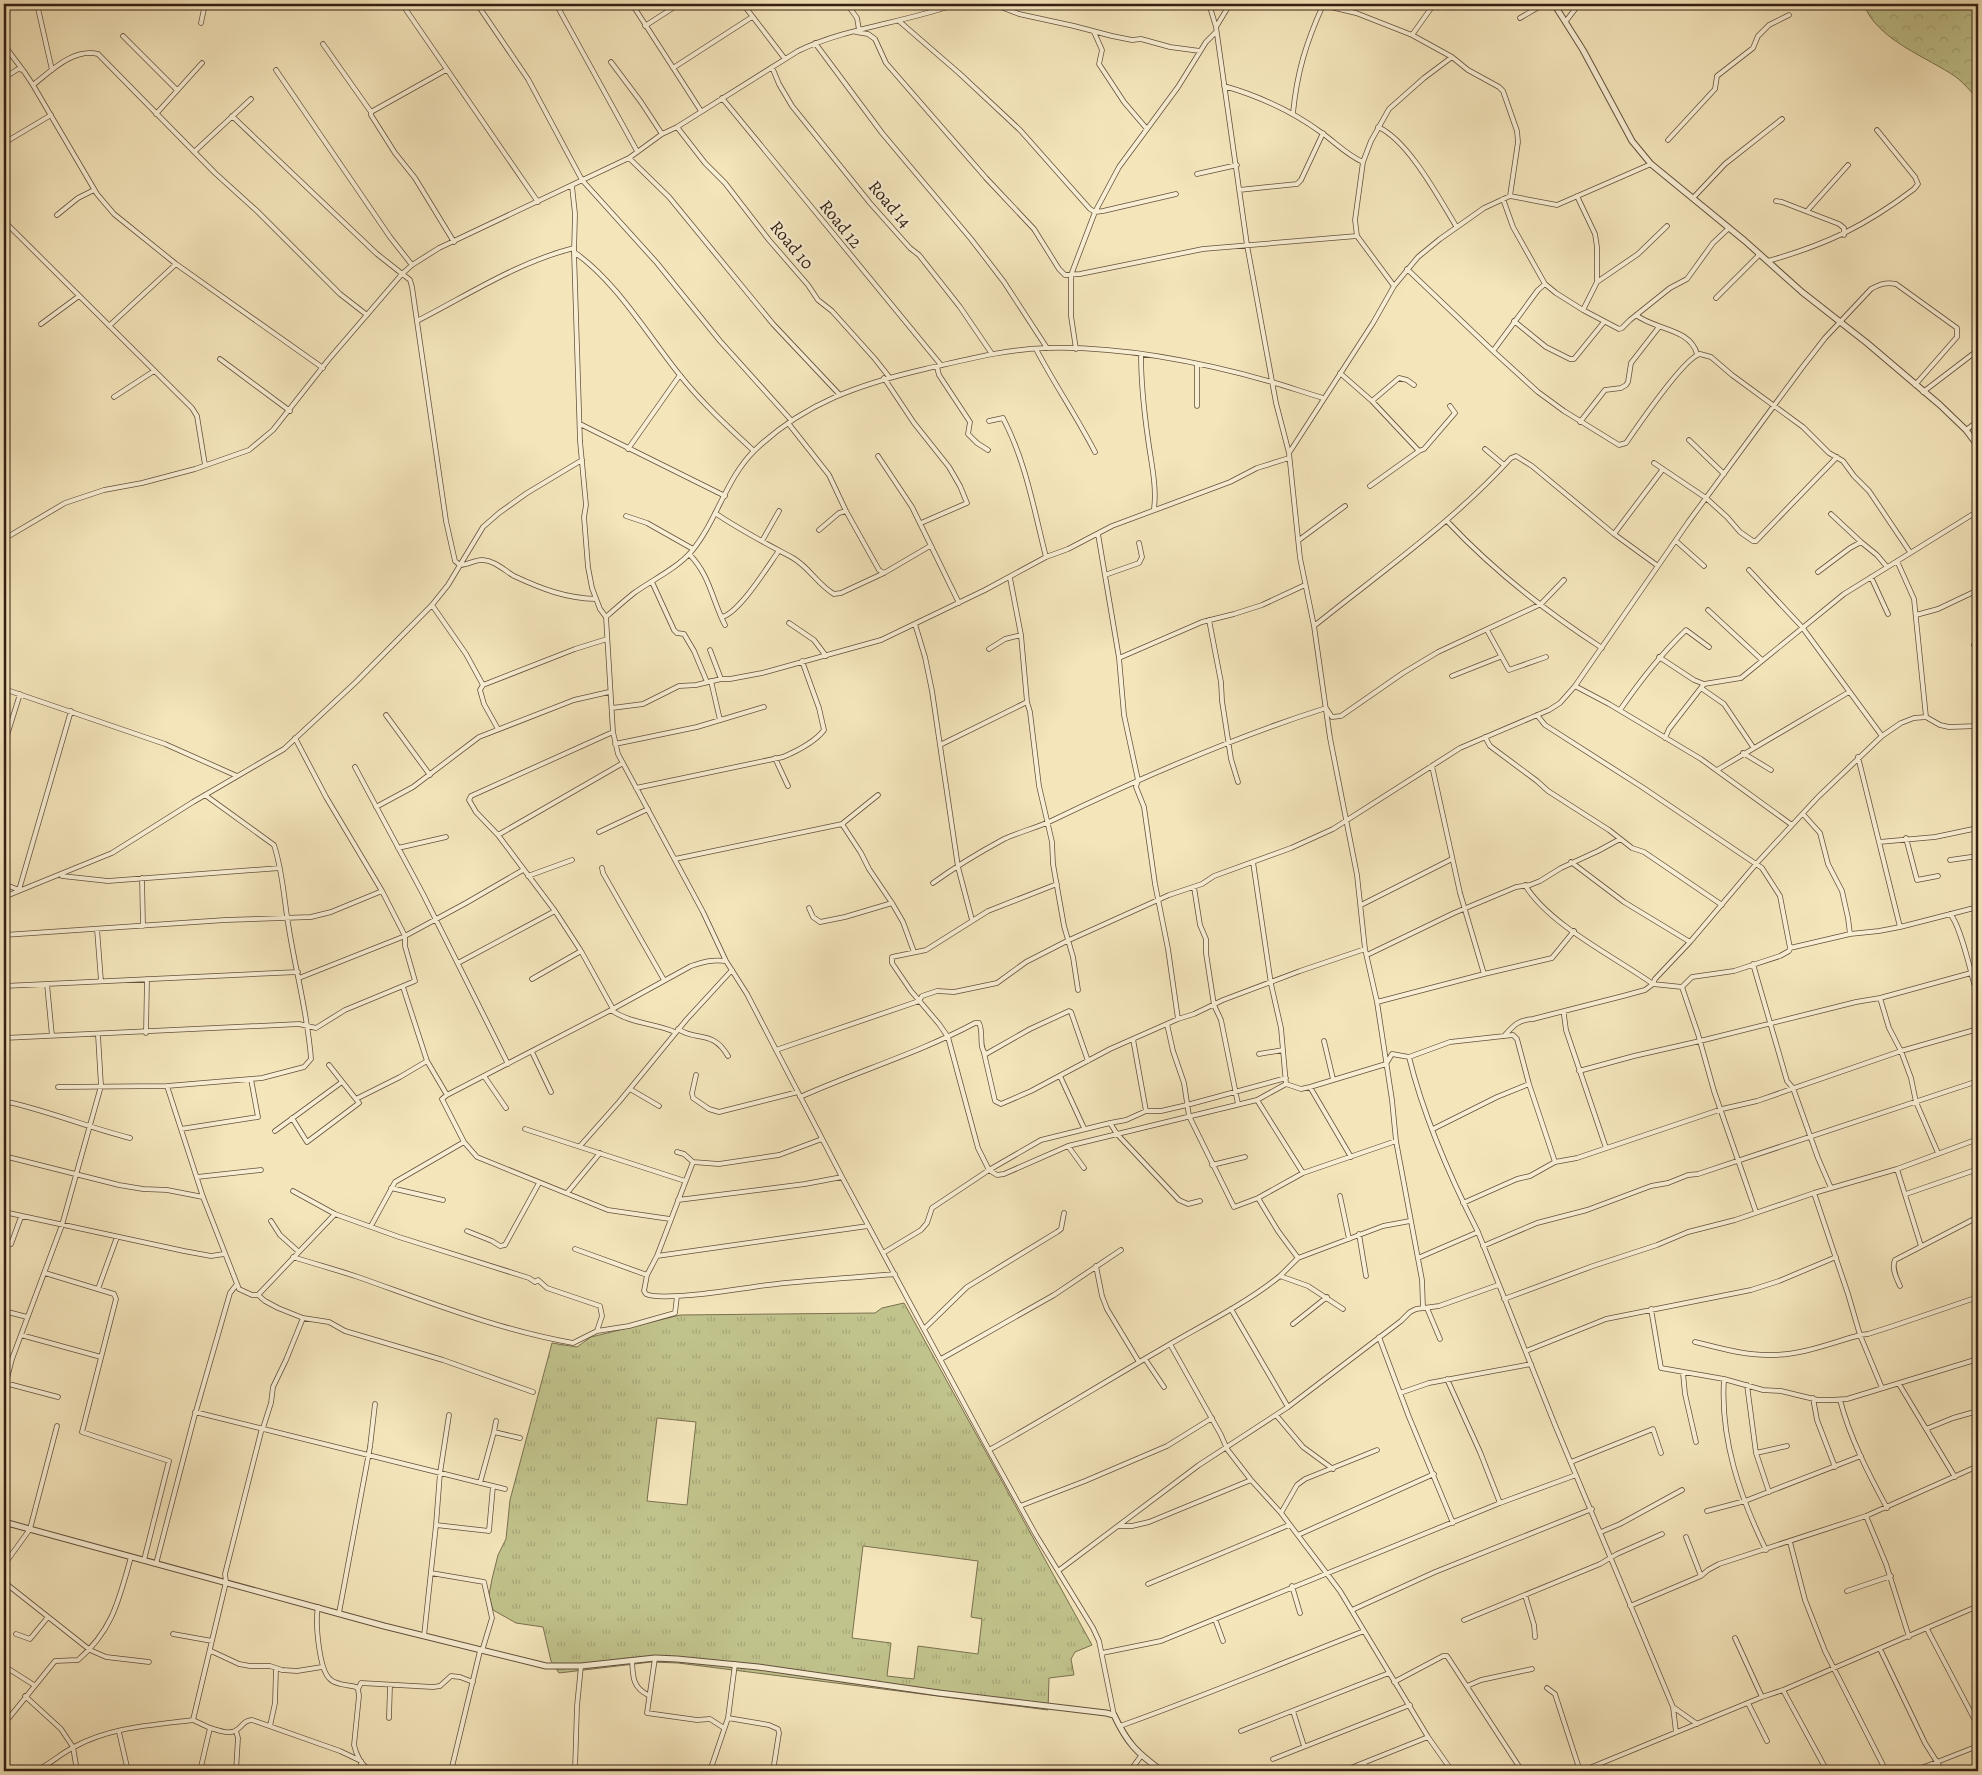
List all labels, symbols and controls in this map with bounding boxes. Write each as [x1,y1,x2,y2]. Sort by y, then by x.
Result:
street label: Road 14 [863,175,917,233]
street label: Road 12 [814,195,868,254]
street label: Road 10 [765,216,819,274]

